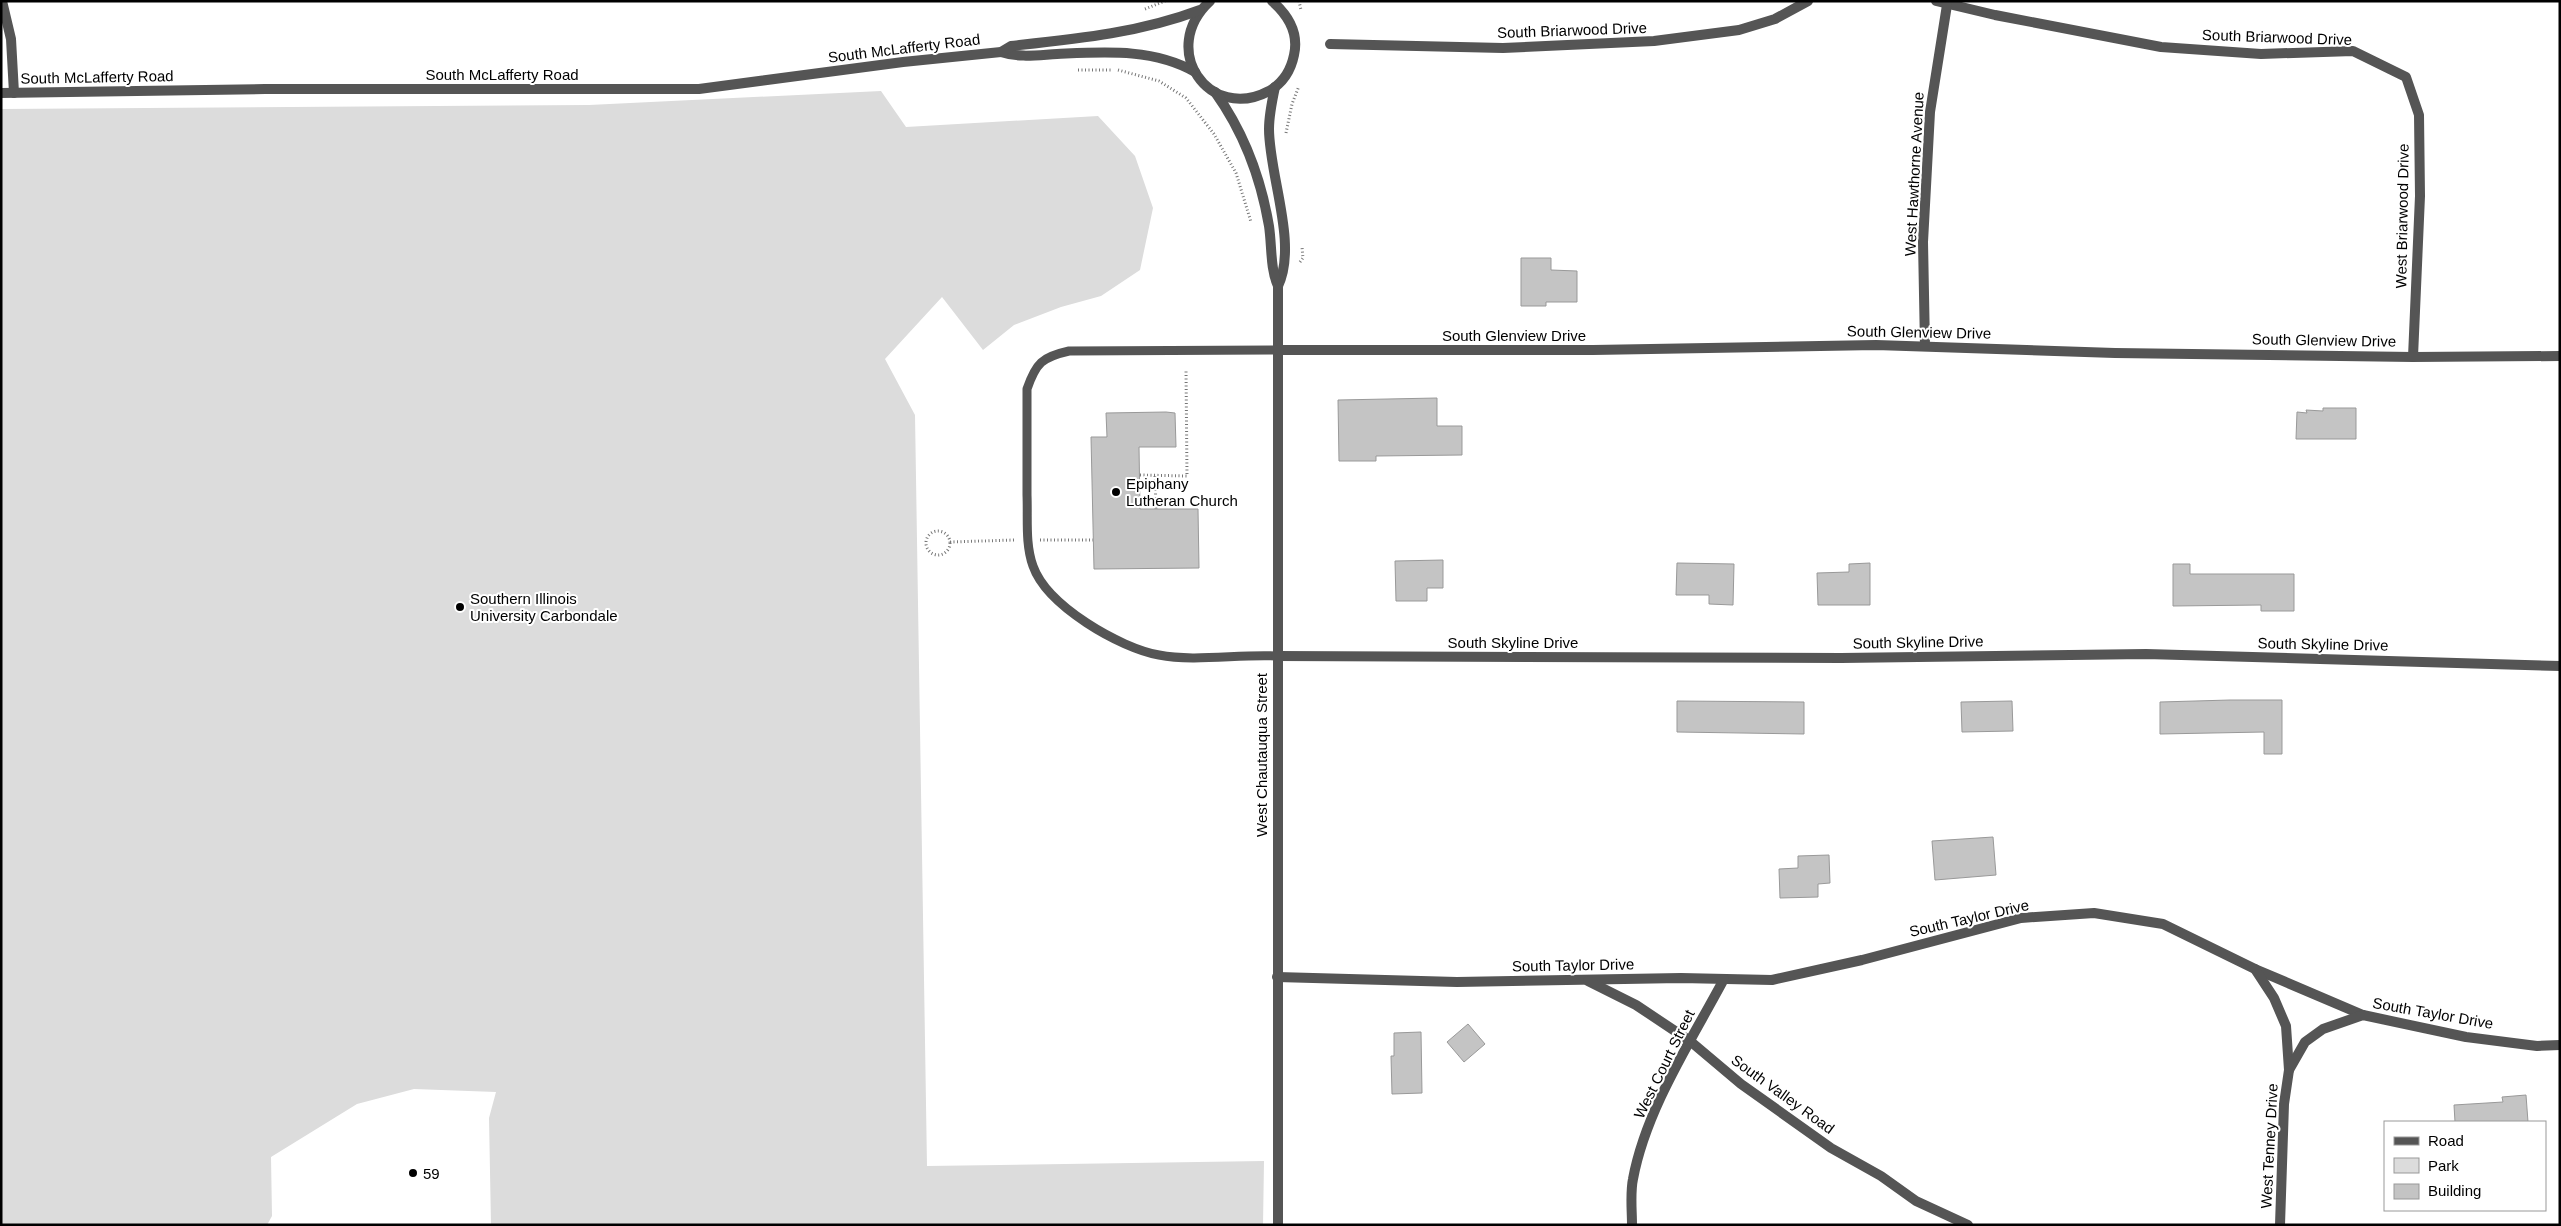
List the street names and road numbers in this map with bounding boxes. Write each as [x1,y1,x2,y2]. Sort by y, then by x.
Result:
street label: South Briarwood Drive [1497,19,1647,41]
street label: South Briarwood Drive [2202,26,2352,48]
street label: South McLafferty Road [827,30,981,66]
street label: South McLafferty Road [425,66,579,83]
street label: South McLafferty Road [20,67,174,87]
street label: West Hawthorne Avenue [1901,91,1927,257]
street label: West Briarwood Drive [2392,143,2412,289]
street label: South Glenview Drive [1847,322,1991,342]
street label: South Glenview Drive [1442,327,1586,344]
street label: South Glenview Drive [2252,330,2396,350]
street label: South Skyline Drive [1852,632,1984,652]
street label: South Skyline Drive [1448,634,1578,651]
street label: South Skyline Drive [2257,634,2389,654]
street label: West Chautauqua Street [1253,672,1270,837]
street label: South Taylor Drive [1908,896,2030,940]
street label: South Taylor Drive [1512,955,1634,975]
street label: South Taylor Drive [2371,994,2495,1032]
street label: West Court Street [1630,1006,1698,1121]
street label: South Valley Road [1728,1051,1838,1137]
street label: West Tenney Drive [2257,1083,2281,1209]

